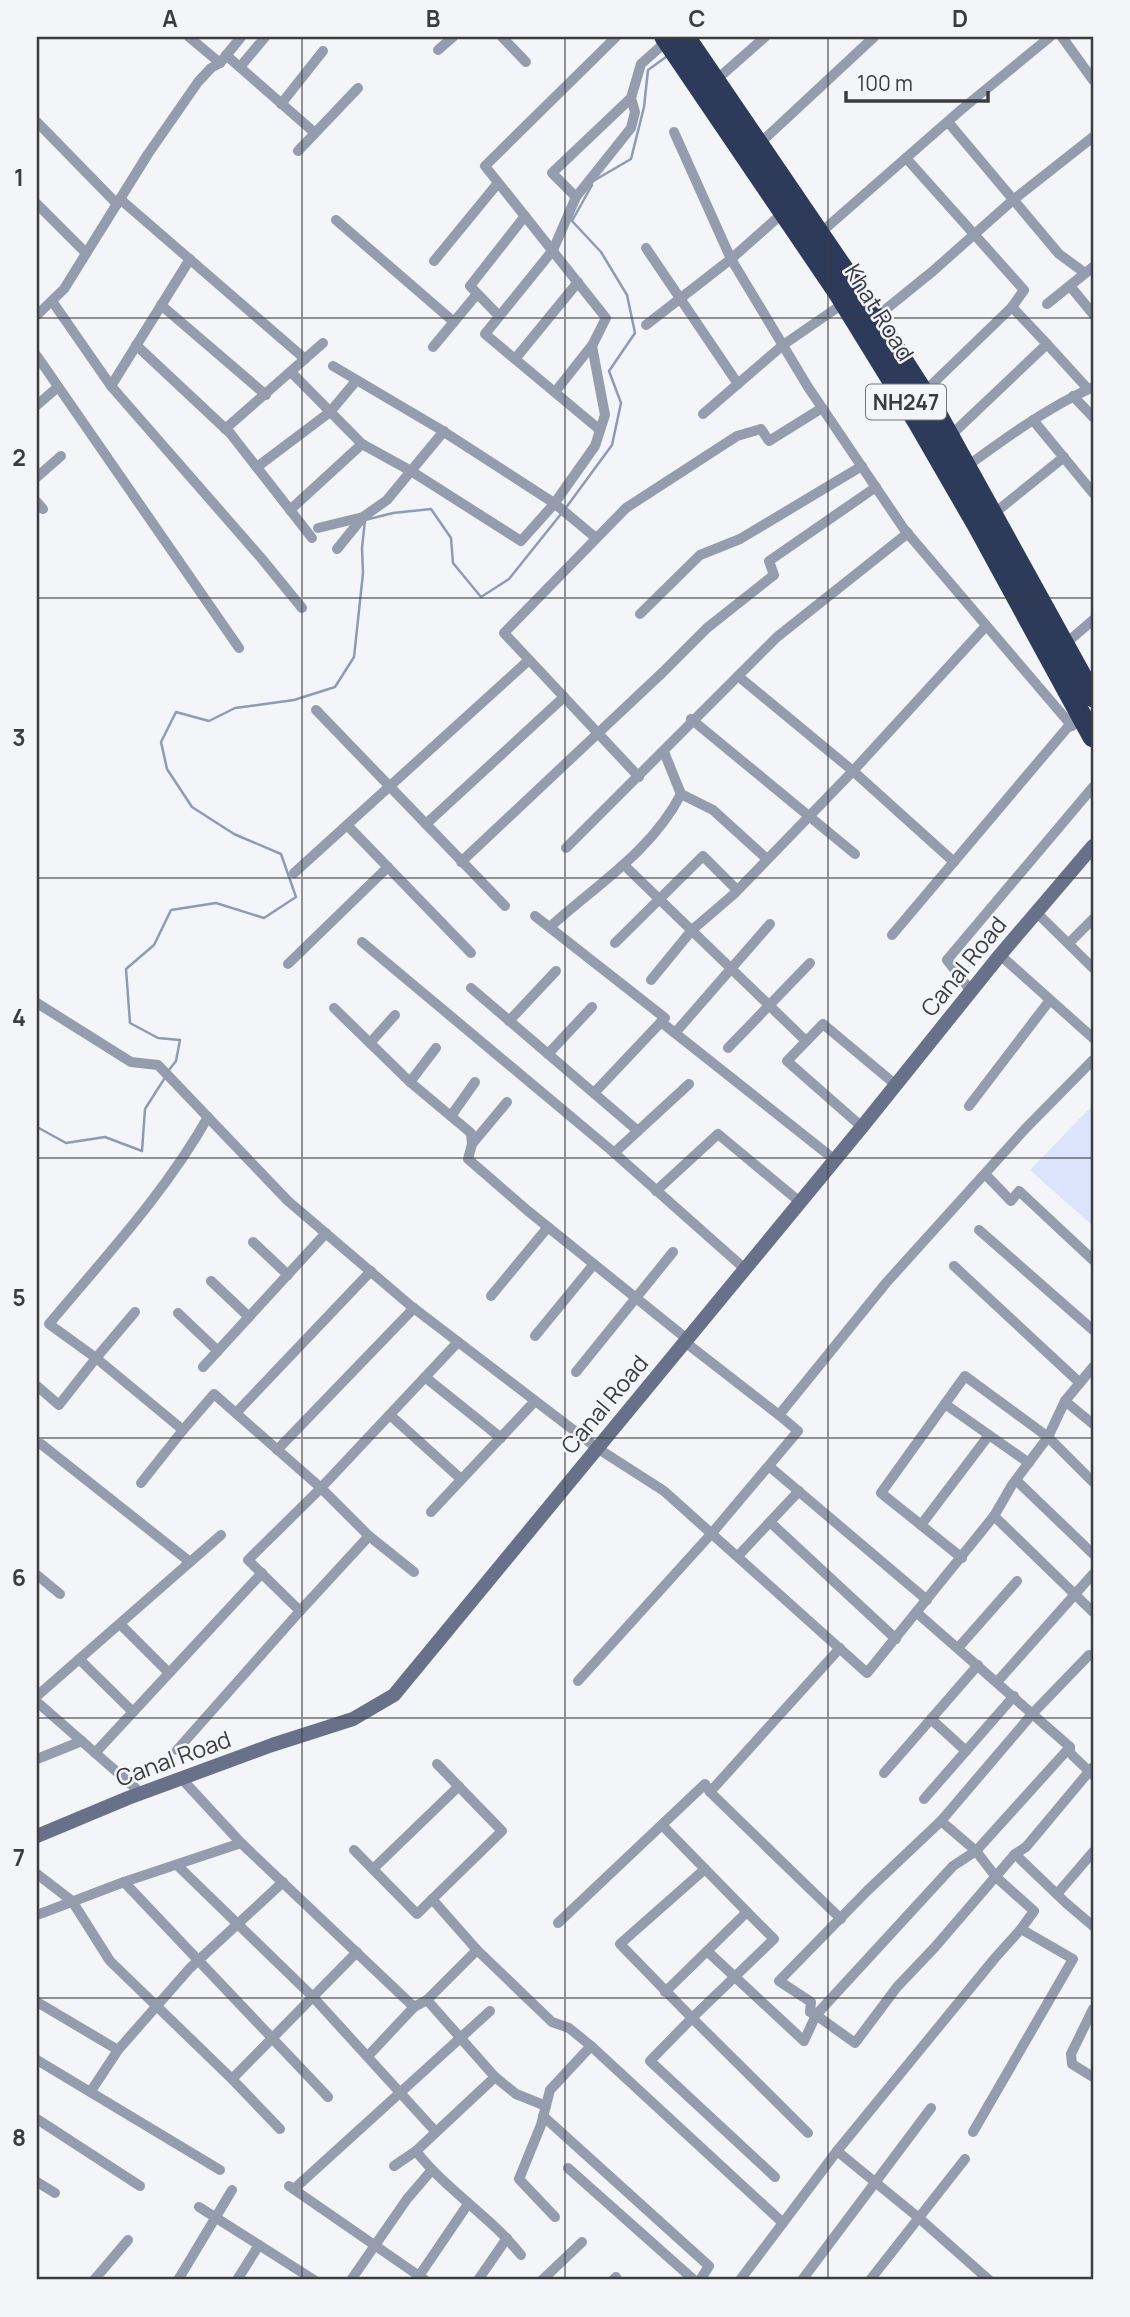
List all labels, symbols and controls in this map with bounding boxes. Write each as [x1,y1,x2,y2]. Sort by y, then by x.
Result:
text: A [162,2,178,34]
text: B [426,2,440,34]
text: C [689,2,706,34]
text: D [952,2,968,34]
scale bar [846,60,988,104]
text: 100 m [857,69,913,97]
text: 1 [14,161,24,193]
street label: Khat Road [838,258,922,366]
road number: NH247 [866,384,946,420]
text: 2 [12,441,26,473]
text: 3 [12,721,26,753]
street label: Canal Road [913,909,1013,1023]
text: 4 [12,1001,26,1033]
text: 5 [12,1281,26,1313]
street label: Canal Road [553,1348,655,1460]
text: 6 [12,1561,26,1593]
street label: Canal Road [111,1722,235,1794]
text: 7 [13,1841,25,1873]
text: 8 [12,2121,26,2153]

